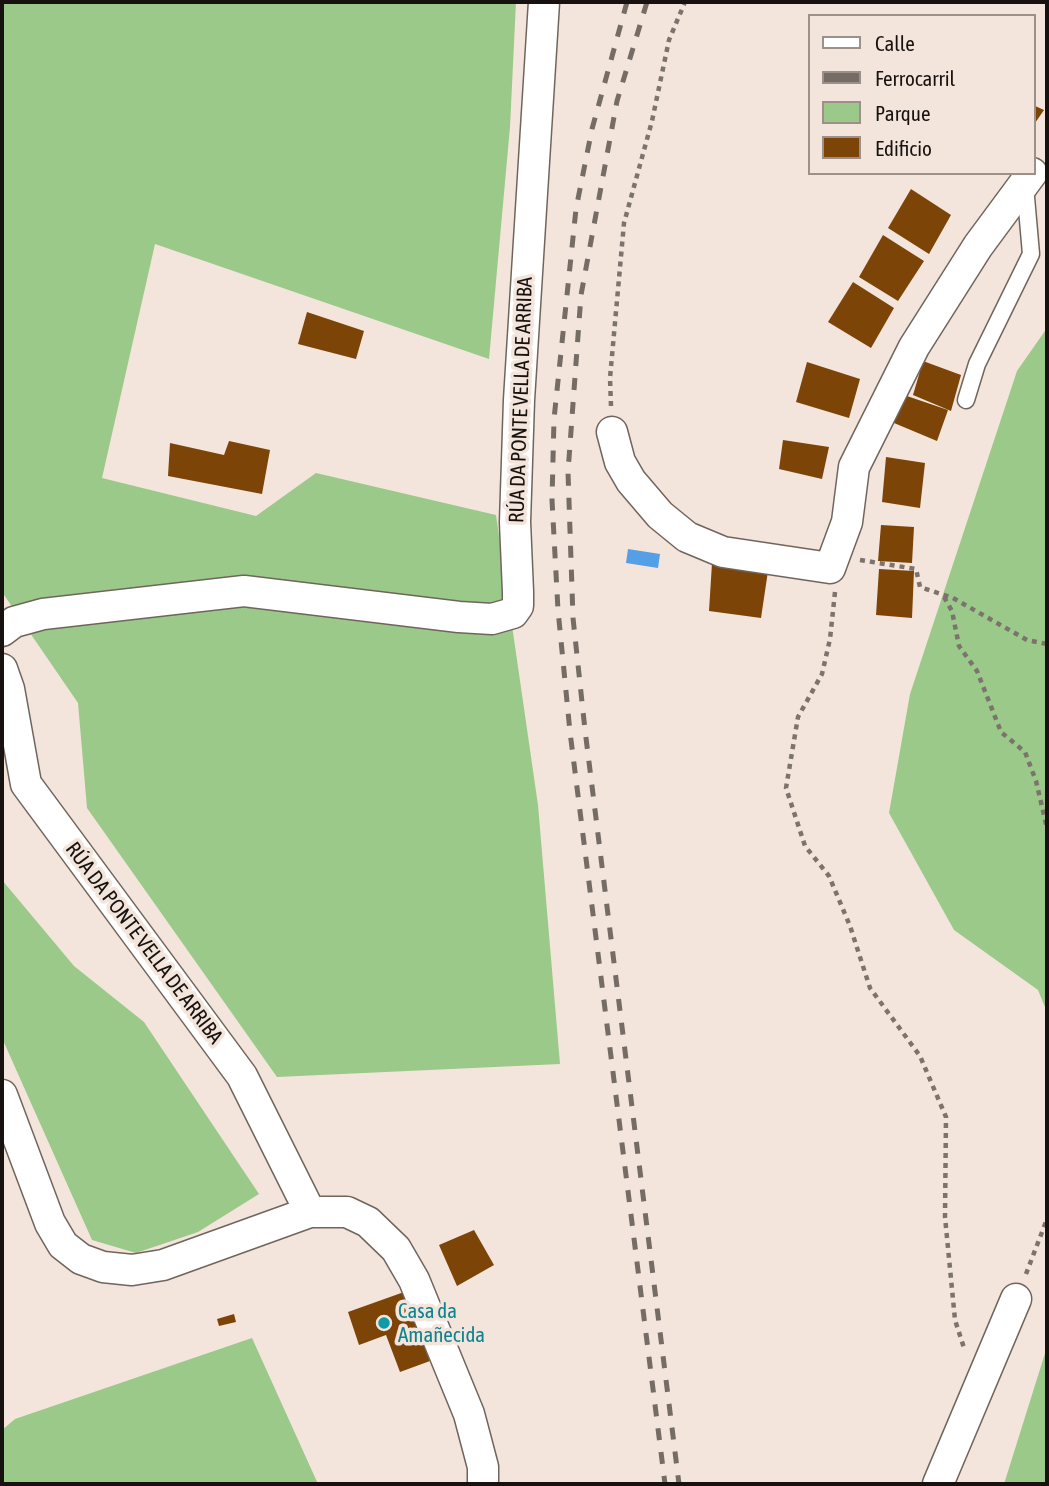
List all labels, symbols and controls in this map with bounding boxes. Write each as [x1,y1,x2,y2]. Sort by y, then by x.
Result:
legend [808,14,1035,175]
text: Calle [875,31,915,55]
text: Ferrocarril [875,66,955,90]
text: Parque [875,101,930,125]
text: Edificio [875,136,932,160]
street label: RÚA DA PONTE VELLA DE ARRIBA [504,277,538,523]
street label: RÚA DA PONTE VELLA DE ARRIBA [60,837,228,1049]
place label: Casa da Amañecida [398,1298,485,1348]
marker: Casa da Amañecida [376,1315,392,1331]

